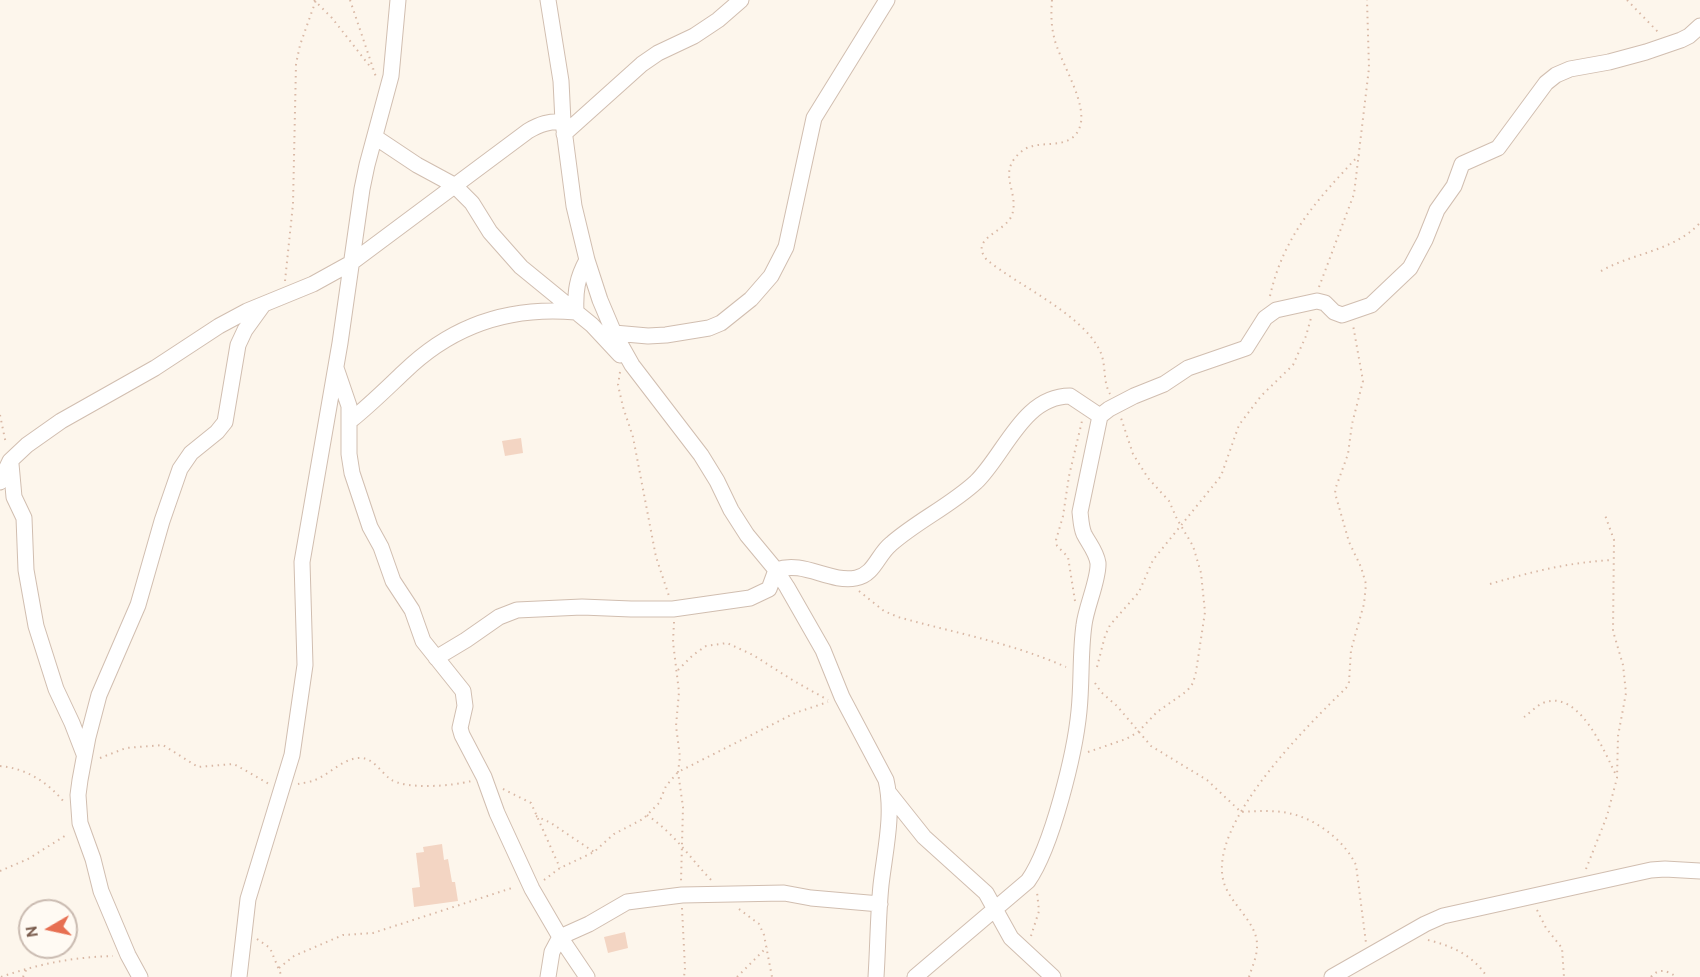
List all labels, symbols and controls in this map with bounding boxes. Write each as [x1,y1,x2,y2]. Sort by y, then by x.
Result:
north arrow [18,899,78,959]
text: N [21,925,42,939]

